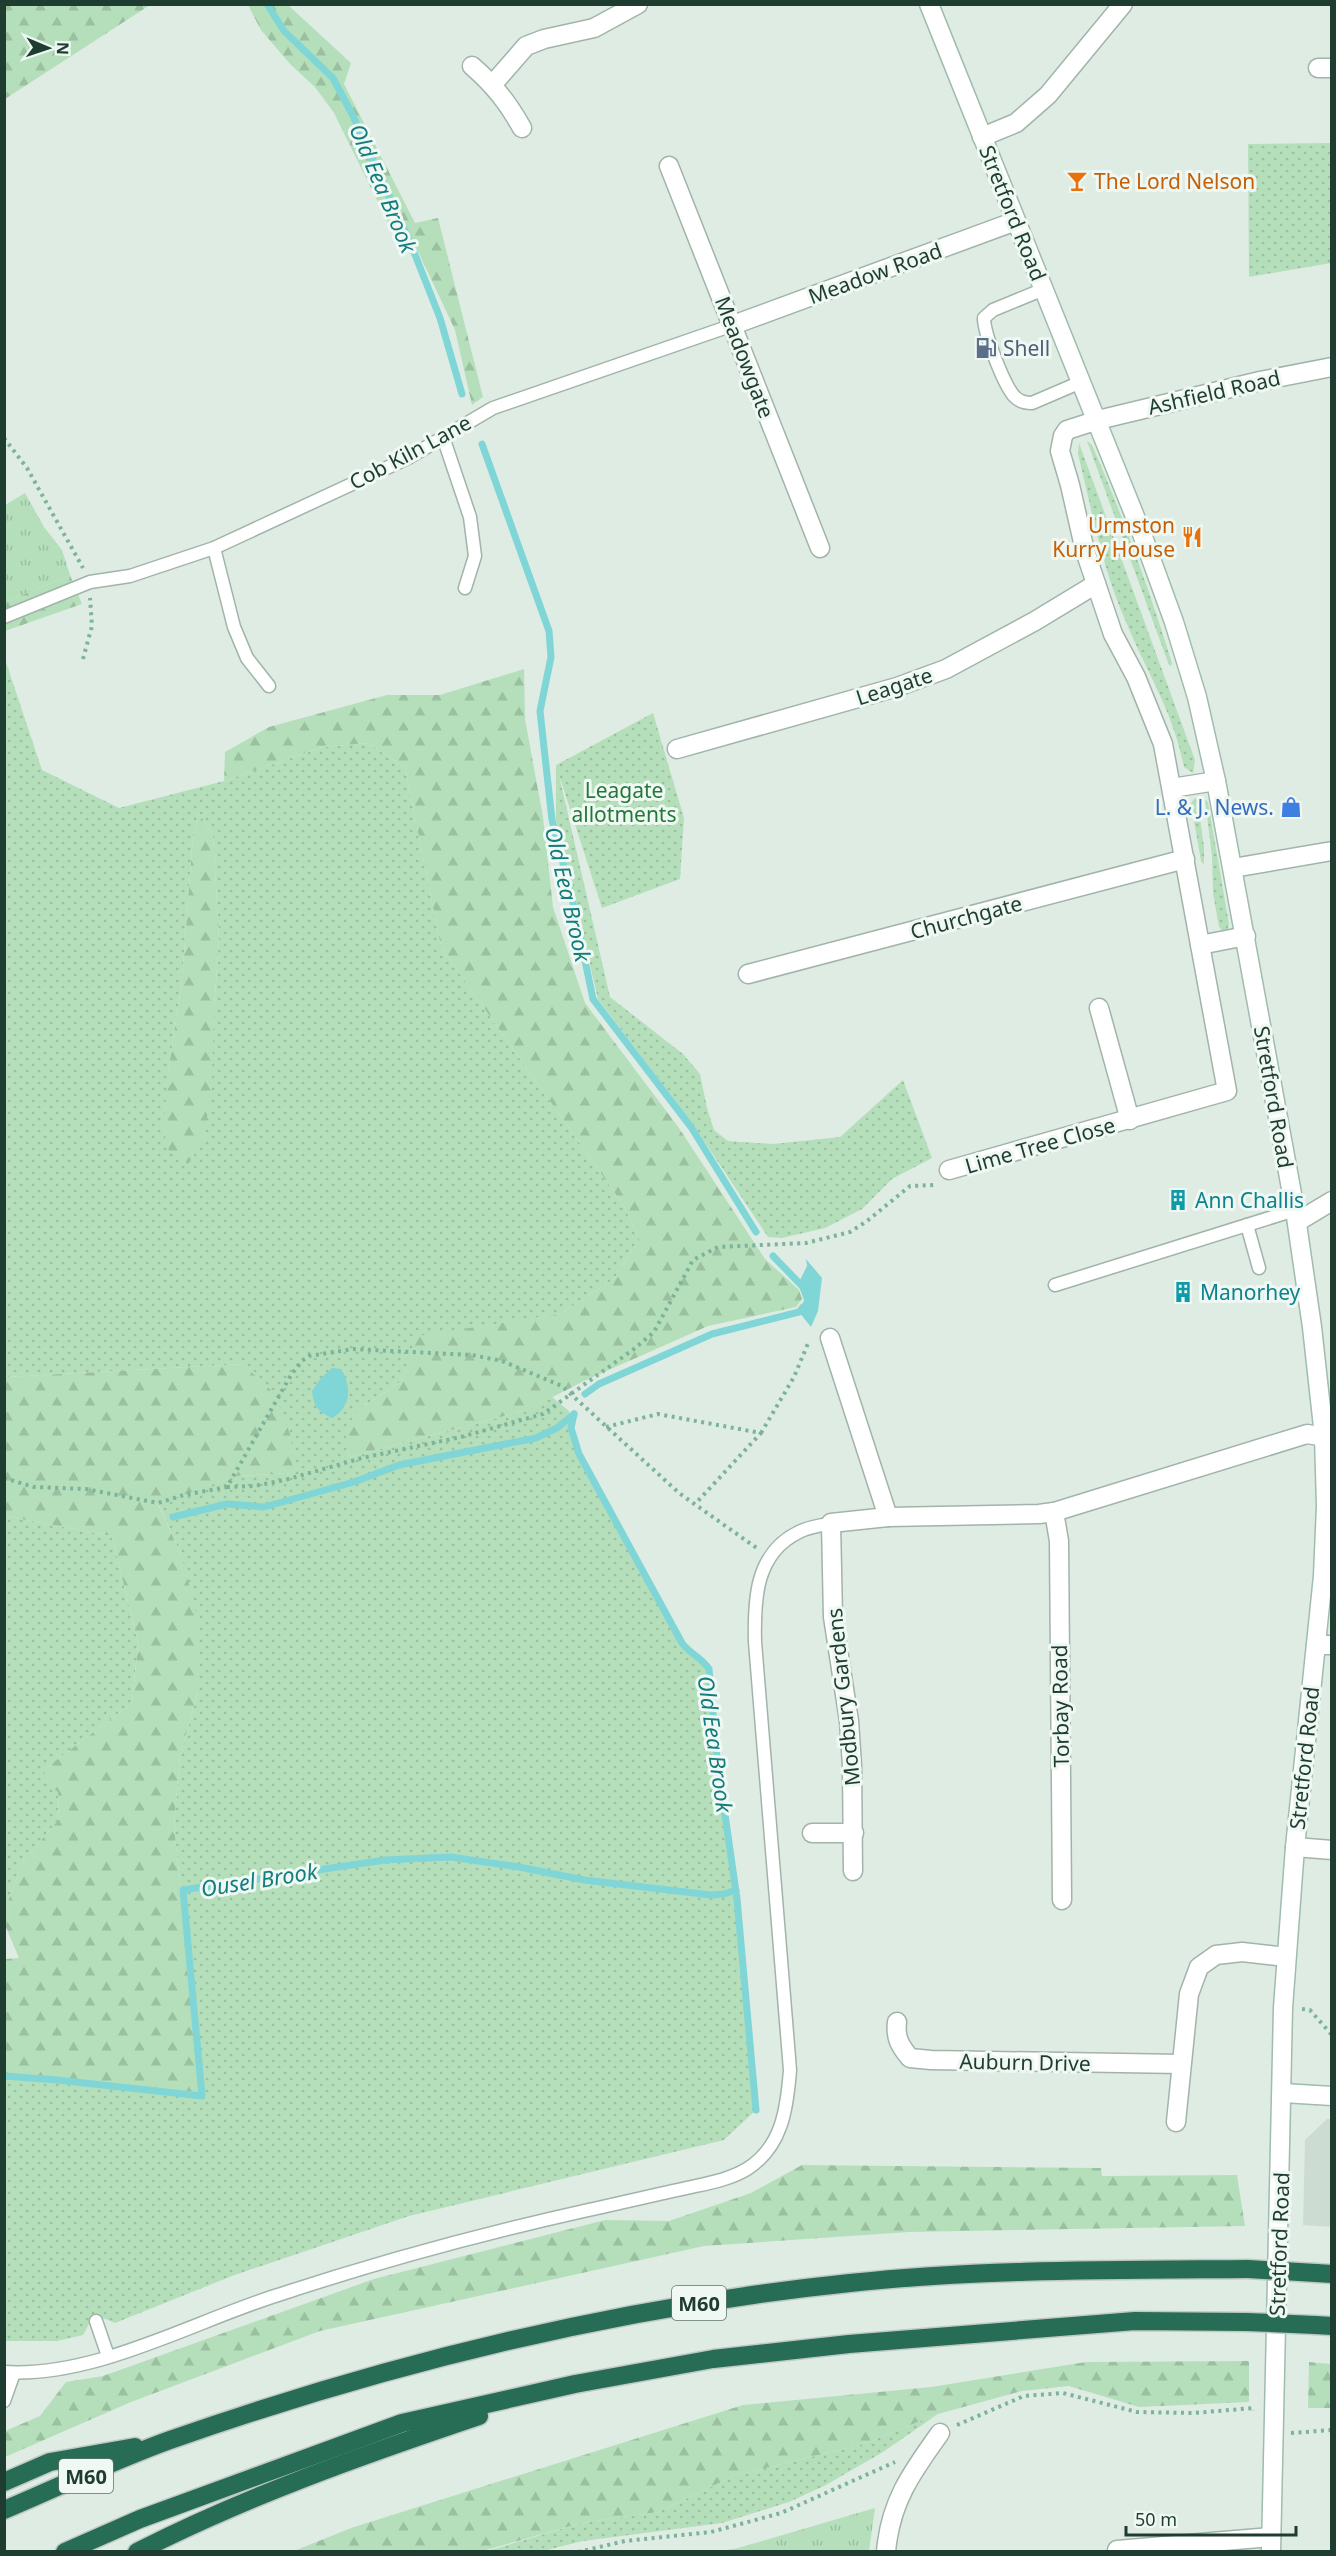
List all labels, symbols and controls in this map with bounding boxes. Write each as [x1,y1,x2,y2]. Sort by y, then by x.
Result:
north arrow [18,18,78,78]
text: N [52,42,74,55]
water label: Old Eea Brook [343,119,425,258]
street label: Stretford Road [973,141,1053,285]
place label: The Lord Nelson [1094,167,1255,195]
bar icon: The Lord Nelson [1065,169,1089,193]
street label: Meadow Road [804,236,946,310]
street label: Meadowgate [709,292,781,422]
place label: Shell [1003,334,1050,362]
fuel station icon: Shell [974,336,998,360]
street label: Ashfield Road [1145,363,1283,421]
street label: Cob Kiln Lane [344,408,476,496]
place label: Urmston Kurry House [1052,511,1175,563]
restaurant icon: Urmston Kurry House [1180,525,1204,549]
street label: Leagate [852,661,936,711]
park label: Leagate allotments [572,776,677,828]
place label: L. & J. News. [1155,793,1274,821]
shop icon: L. & J. News. [1279,795,1303,819]
water label: Old Eea Brook [539,824,599,966]
street label: Churchgate [907,889,1025,945]
street label: Stretford Road [1248,1024,1300,1170]
street label: Lime Tree Close [962,1110,1118,1180]
place label: Ann Challis [1195,1186,1304,1214]
building icon: Ann Challis [1166,1188,1190,1212]
place label: Manorhey [1200,1278,1301,1306]
building icon: Manorhey [1171,1280,1195,1304]
street label: Modbury Gardens [820,1607,866,1787]
street label: Torbay Road [1045,1644,1075,1768]
water label: Old Eea Brook [692,1674,741,1815]
street label: Stretford Road [1283,1685,1325,1831]
water label: Ousel Brook [199,1855,321,1903]
street label: Auburn Drive [959,2047,1091,2077]
street label: Stretford Road [1262,2172,1296,2316]
road number: M60 [672,2286,726,2320]
road number: M60 [59,2459,113,2493]
scale bar [1126,2499,1296,2537]
text: 50 m [1135,2507,1177,2531]

